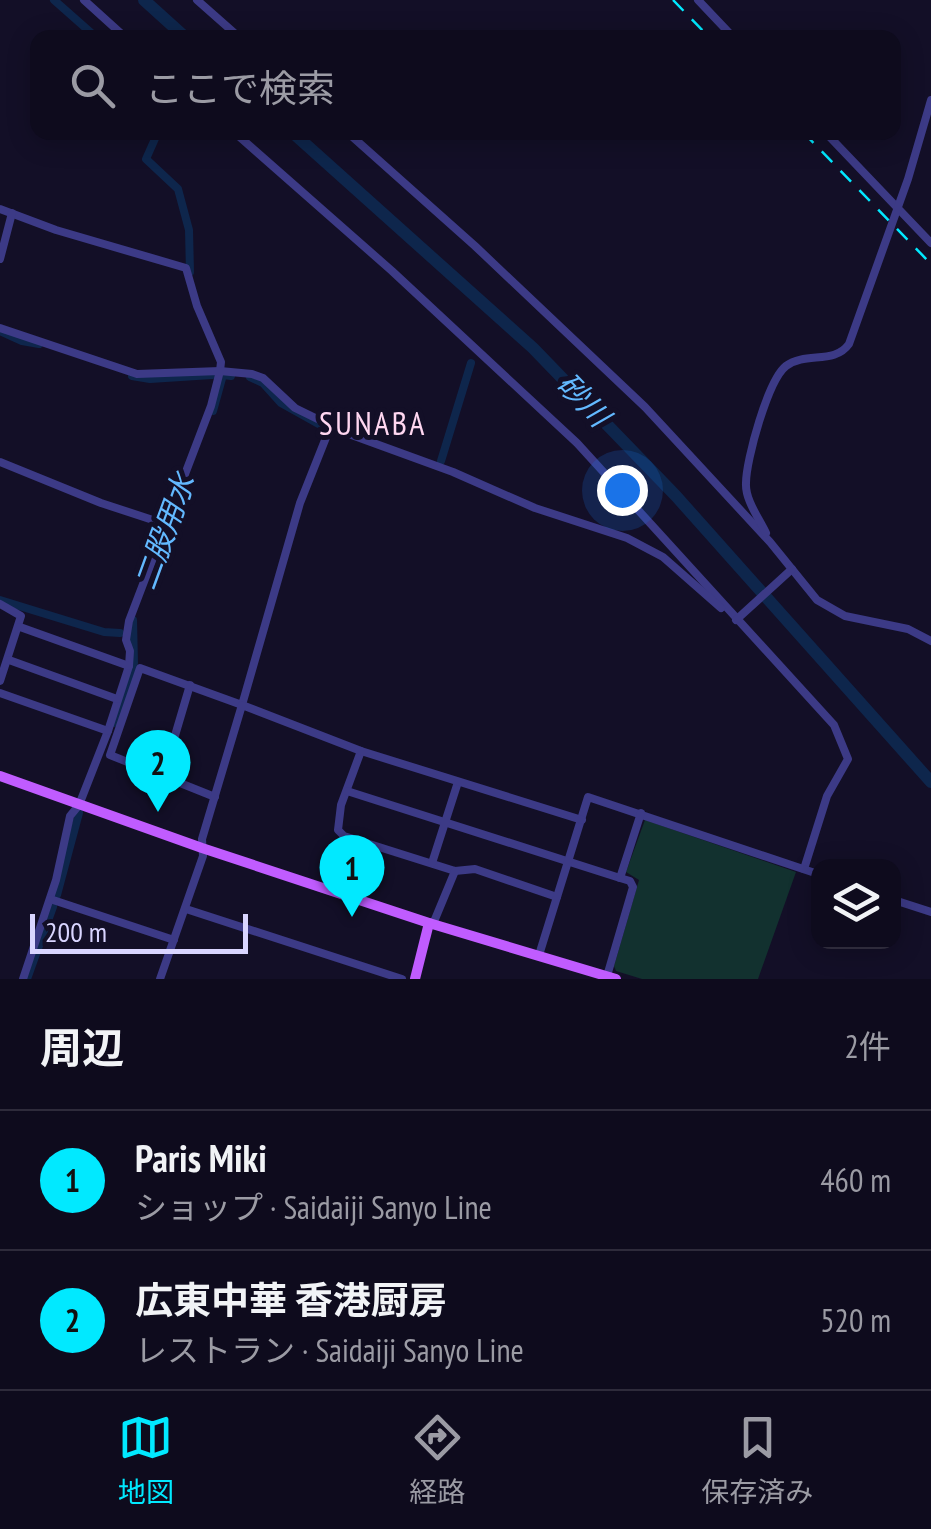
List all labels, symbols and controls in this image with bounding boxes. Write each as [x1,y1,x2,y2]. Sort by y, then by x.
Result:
search box [30,30,901,140]
icon: search [65,58,120,113]
text: ここで検索 [145,63,335,112]
water label: 砂川 [549,364,621,436]
district label: SUNABA [319,402,427,444]
your location [597,465,648,516]
water label: 二股用水 [125,466,203,595]
pin: 2 [126,730,190,812]
pin: 1 [320,834,384,917]
map controls [811,859,901,949]
button: layers [811,859,901,949]
scale bar [30,909,248,954]
text: 200 m [45,913,107,950]
text: 周辺 [40,1020,124,1075]
text: 2件 [845,1025,891,1067]
text: Paris Miki [135,1133,267,1182]
text: 1 [65,1159,80,1201]
text: 460 m [820,1159,891,1201]
text: ショップ · Saidaiji Sanyo Line [135,1186,492,1228]
text: 広東中華 香港厨房 [135,1275,447,1324]
text: 2 [65,1299,80,1341]
text: 520 m [820,1299,891,1341]
text: レストラン · Saidaiji Sanyo Line [135,1329,524,1371]
tab: 地図 [118,1410,174,1510]
tab: 経路 [409,1410,465,1510]
tab: 保存済み [701,1410,813,1510]

